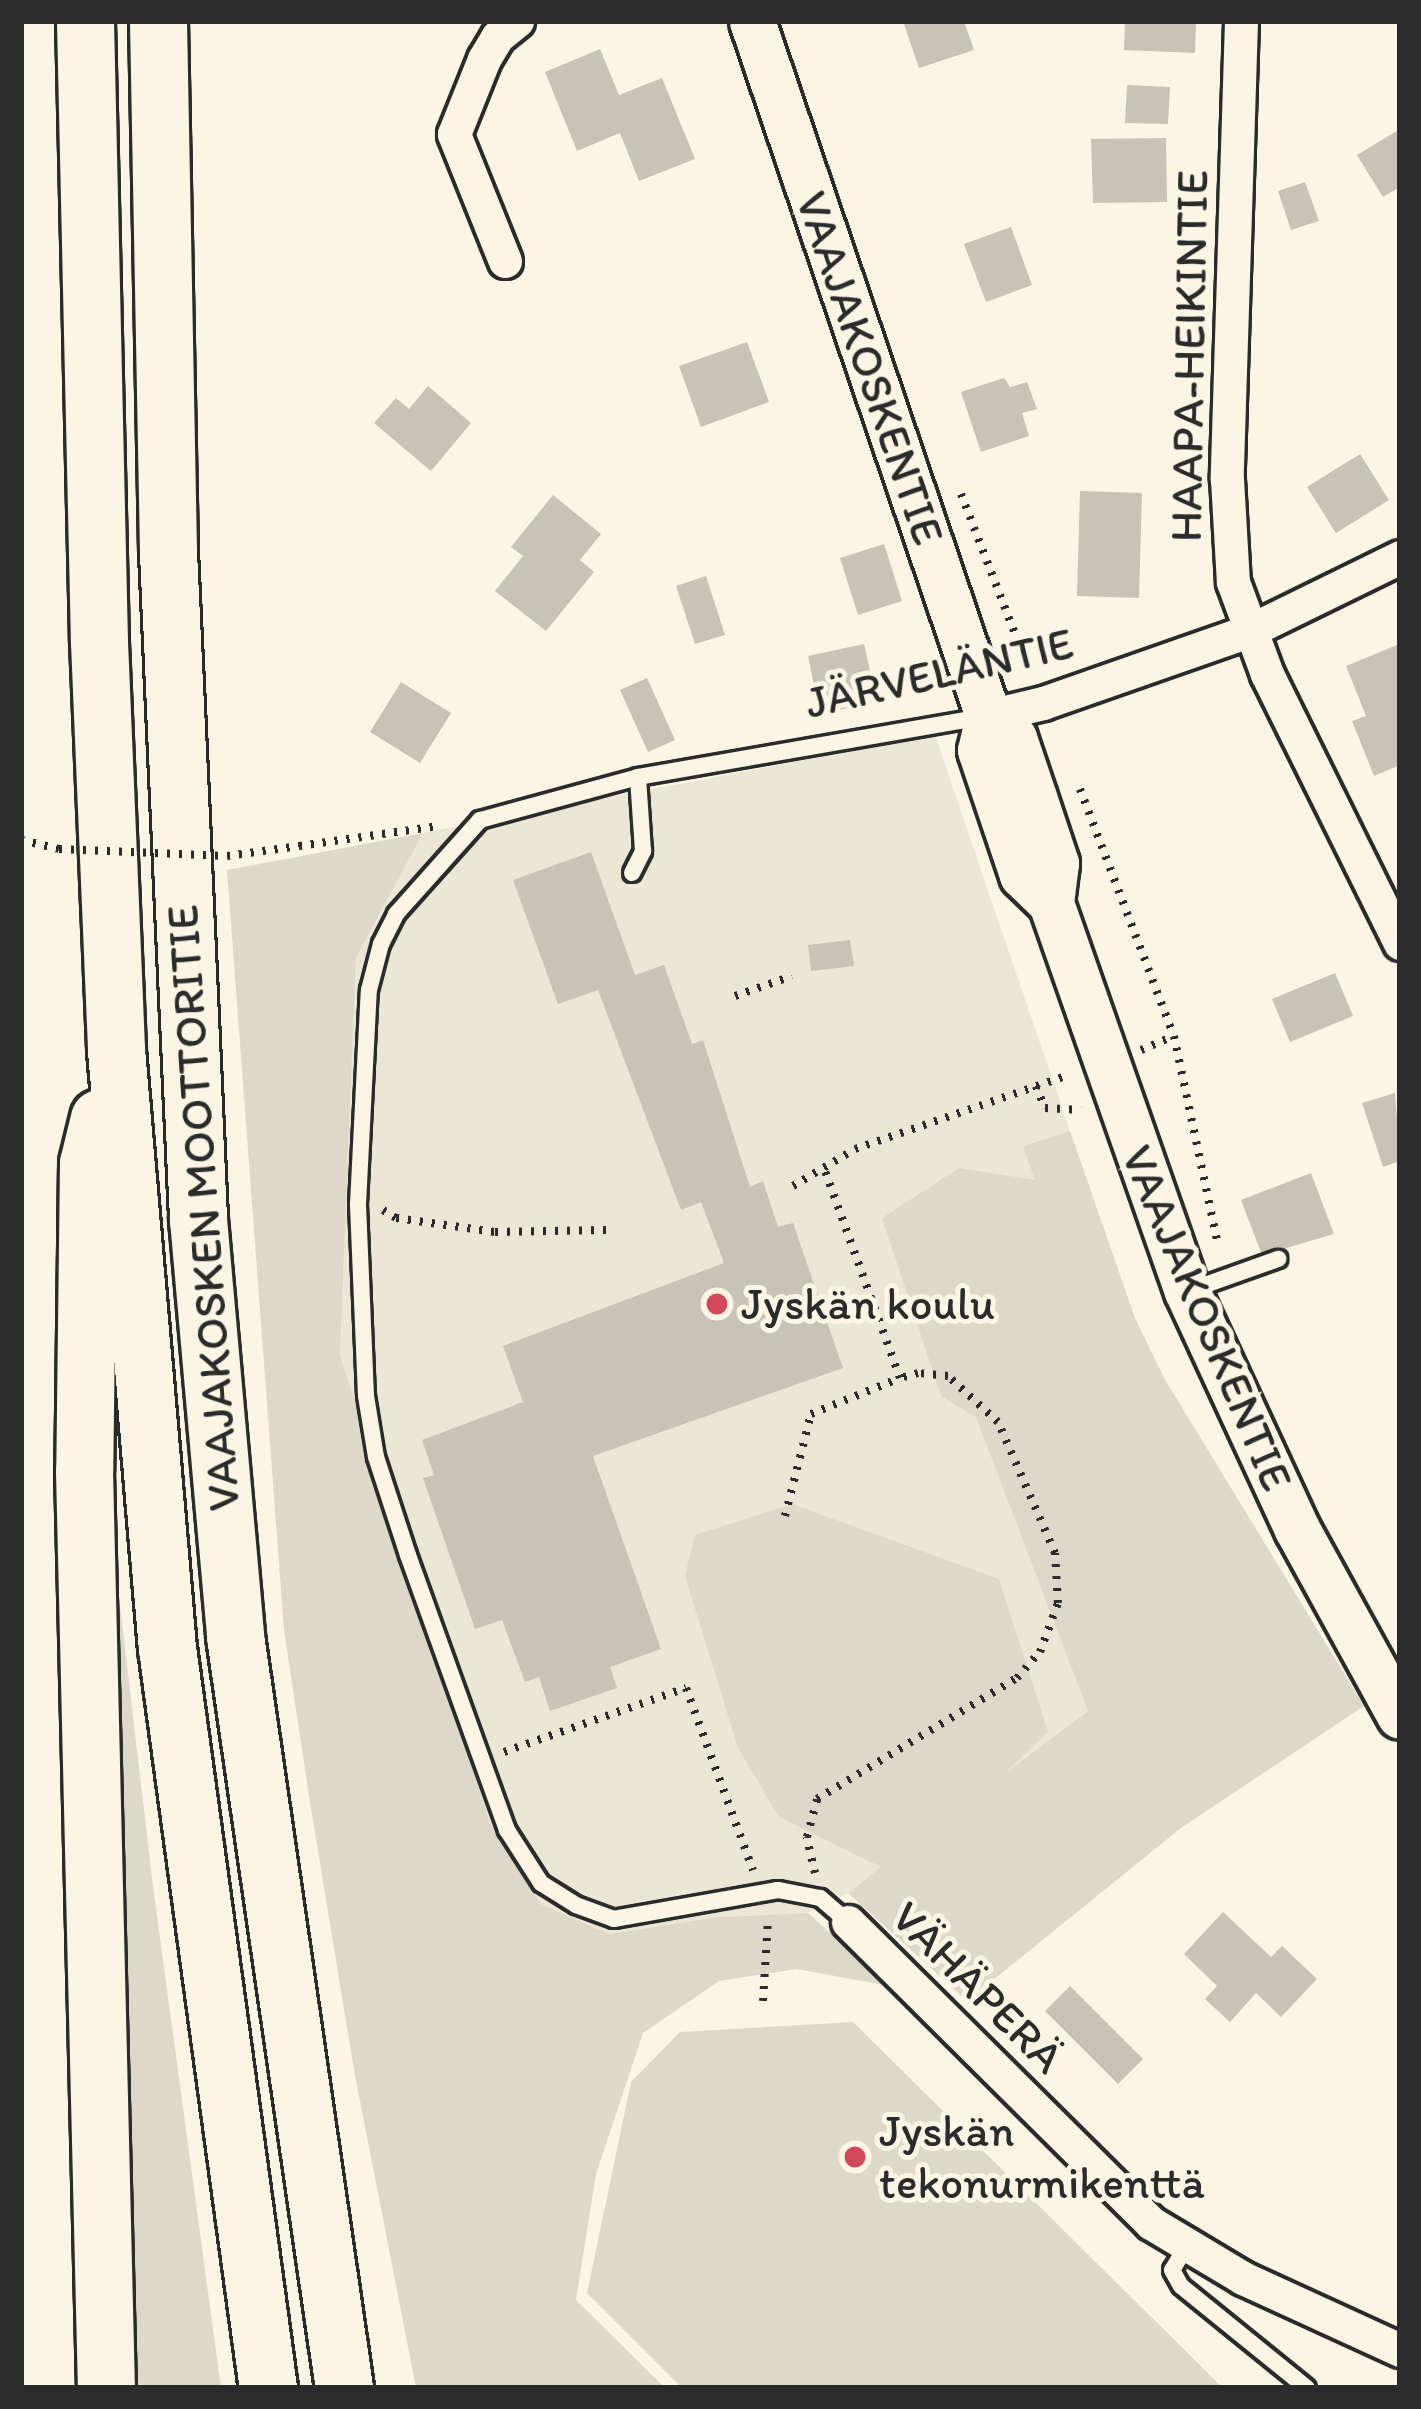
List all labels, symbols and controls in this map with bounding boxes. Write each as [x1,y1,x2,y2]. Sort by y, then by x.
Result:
street label: HAAPA-HEIKINTIE [1159,170,1219,542]
street label: VAAJAKOSKENTIE [784,184,956,552]
street label: JÄRVELÄNTIE [800,616,1078,730]
street label: VAAJAKOSKEN MOOTTORITIE [155,906,251,1510]
street label: VAAJAKOSKENTIE [1110,1137,1304,1499]
place label: Jyskän koulu [741,1277,995,1331]
marker: Jyskän koulu [704,1291,730,1317]
street label: VÄHÄPERÄ [881,1890,1075,2084]
place label: Jyskän tekonurmikenttä [879,2104,1205,2210]
marker: Jyskän tekonurmikenttä [842,2144,868,2170]

